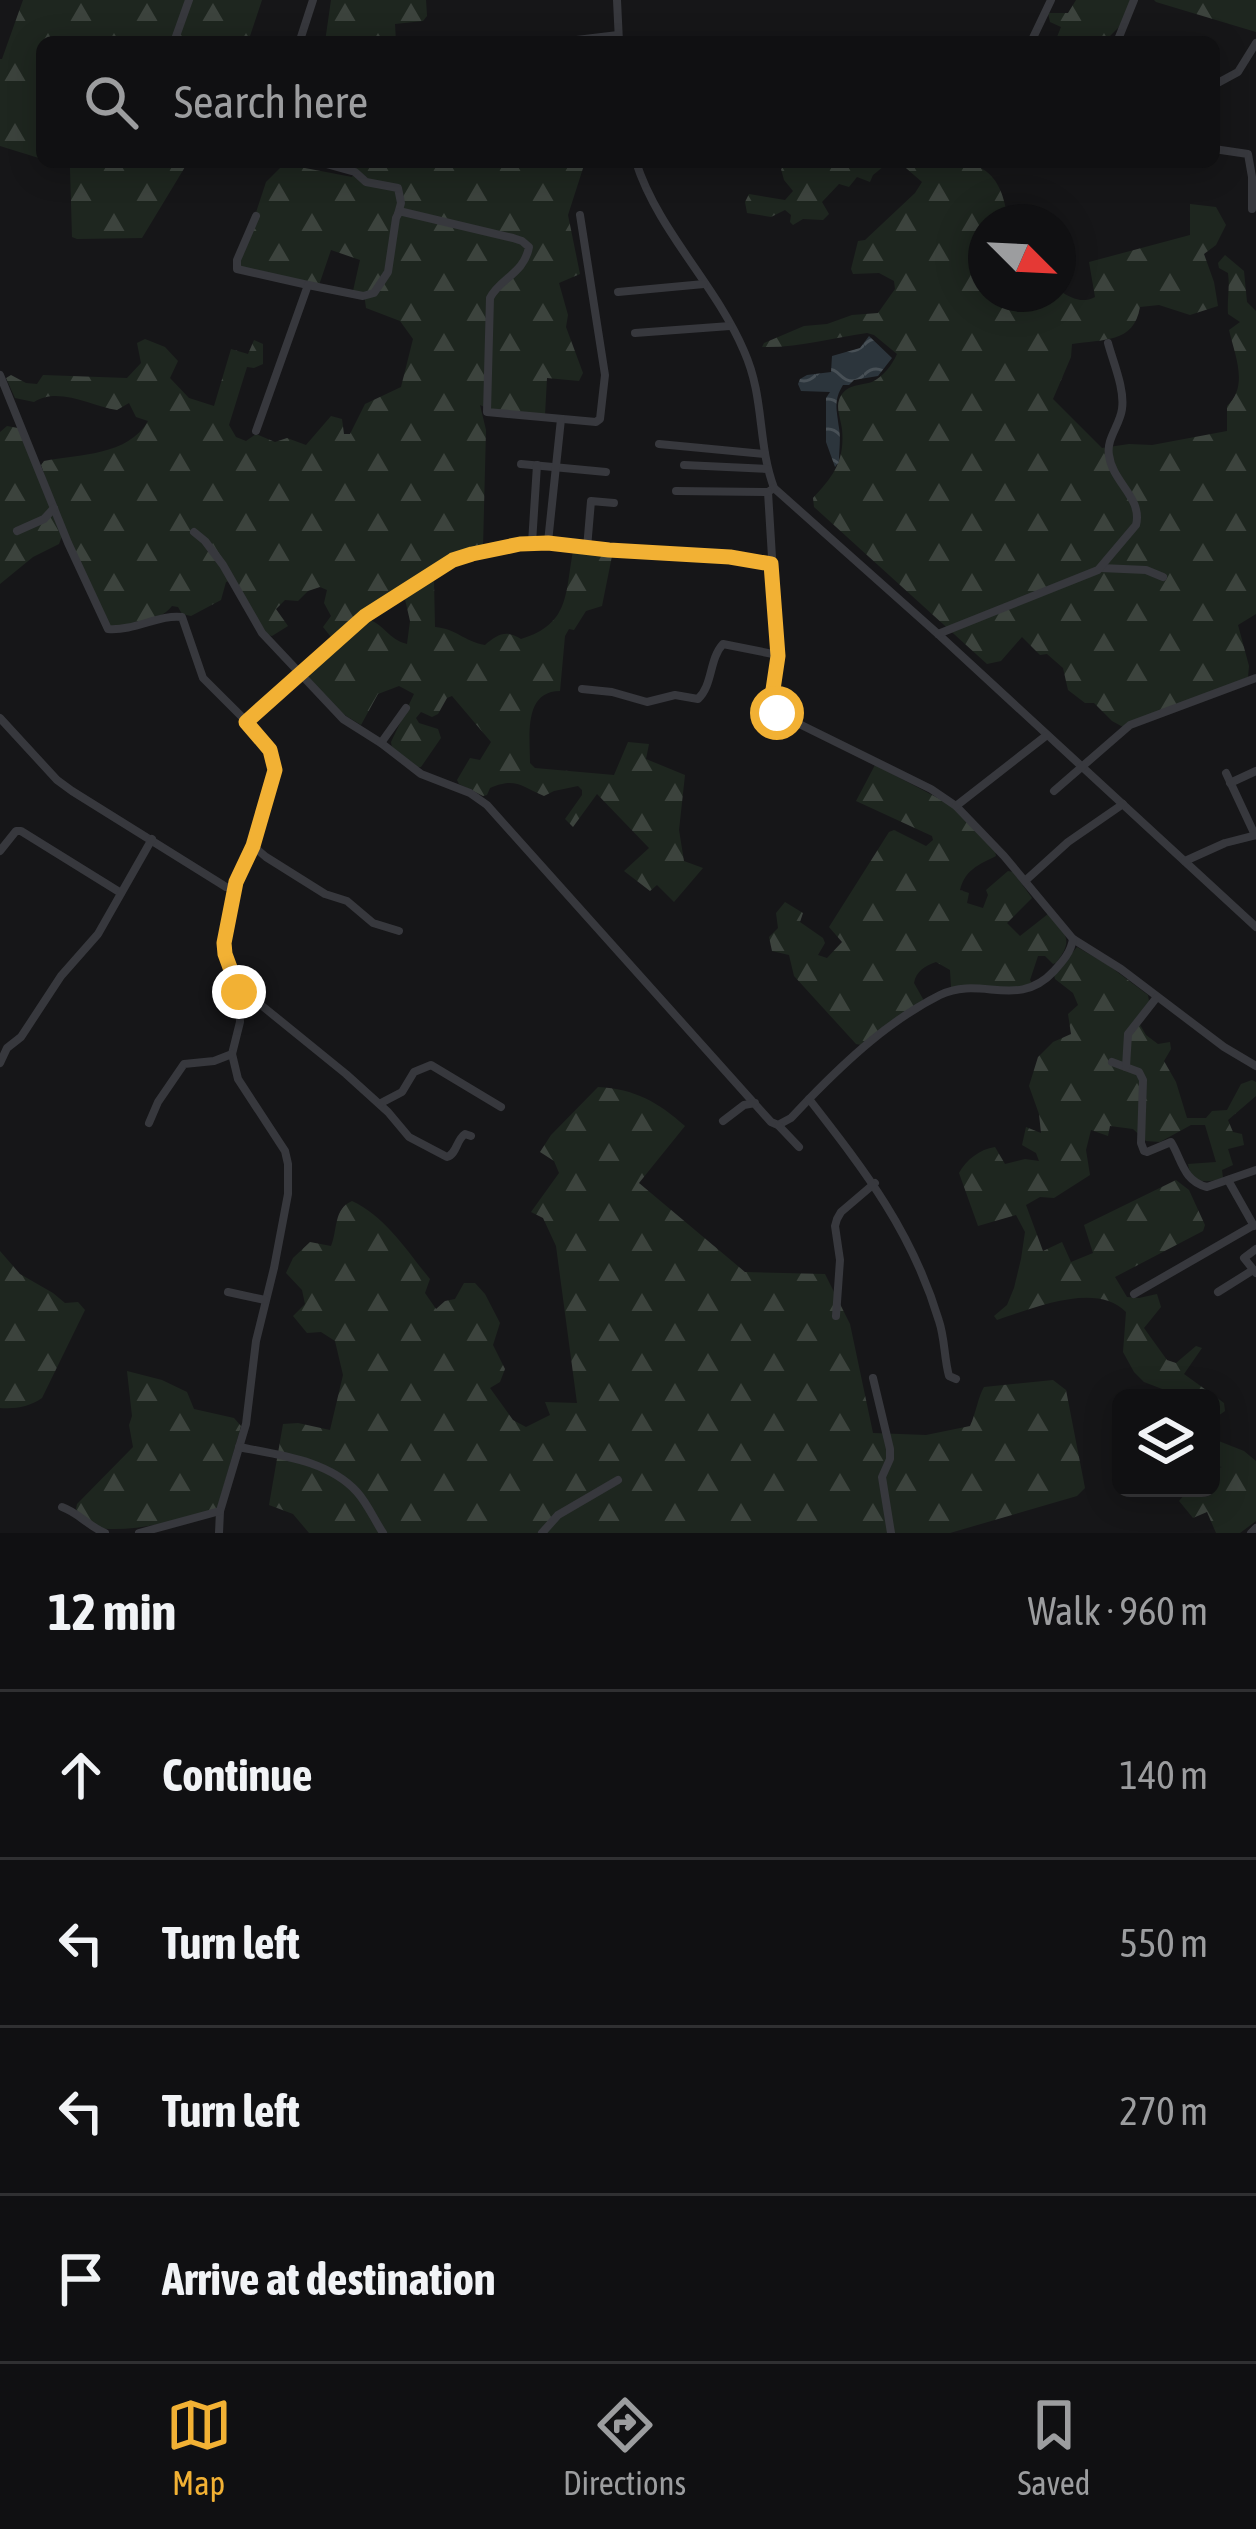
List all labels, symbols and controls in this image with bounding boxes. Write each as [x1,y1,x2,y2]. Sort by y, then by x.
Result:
search box [36,36,1220,168]
icon: search [78,69,144,135]
text: Search here [174,76,368,128]
north arrow [968,204,1076,312]
route start [750,686,804,740]
route end [212,965,266,1019]
map controls [1112,1389,1220,1497]
button: layers [1112,1389,1220,1497]
text: 12 min [48,1582,176,1641]
text: Walk · 960 m [1028,1589,1208,1633]
icon: ahead [48,1742,114,1808]
text: Continue [162,1749,313,1801]
text: 140 m [1120,1753,1208,1797]
icon: left [48,1910,114,1976]
text: Turn left [162,1917,300,1969]
text: 550 m [1120,1921,1208,1965]
icon: left [48,2078,114,2144]
text: Turn left [162,2085,300,2137]
text: 270 m [1120,2089,1208,2133]
icon: arrive [48,2246,114,2312]
text: Arrive at destination [162,2253,496,2305]
tab: Map [166,2392,232,2502]
tab: Directions [563,2392,686,2502]
tab: Saved [1017,2392,1090,2502]

